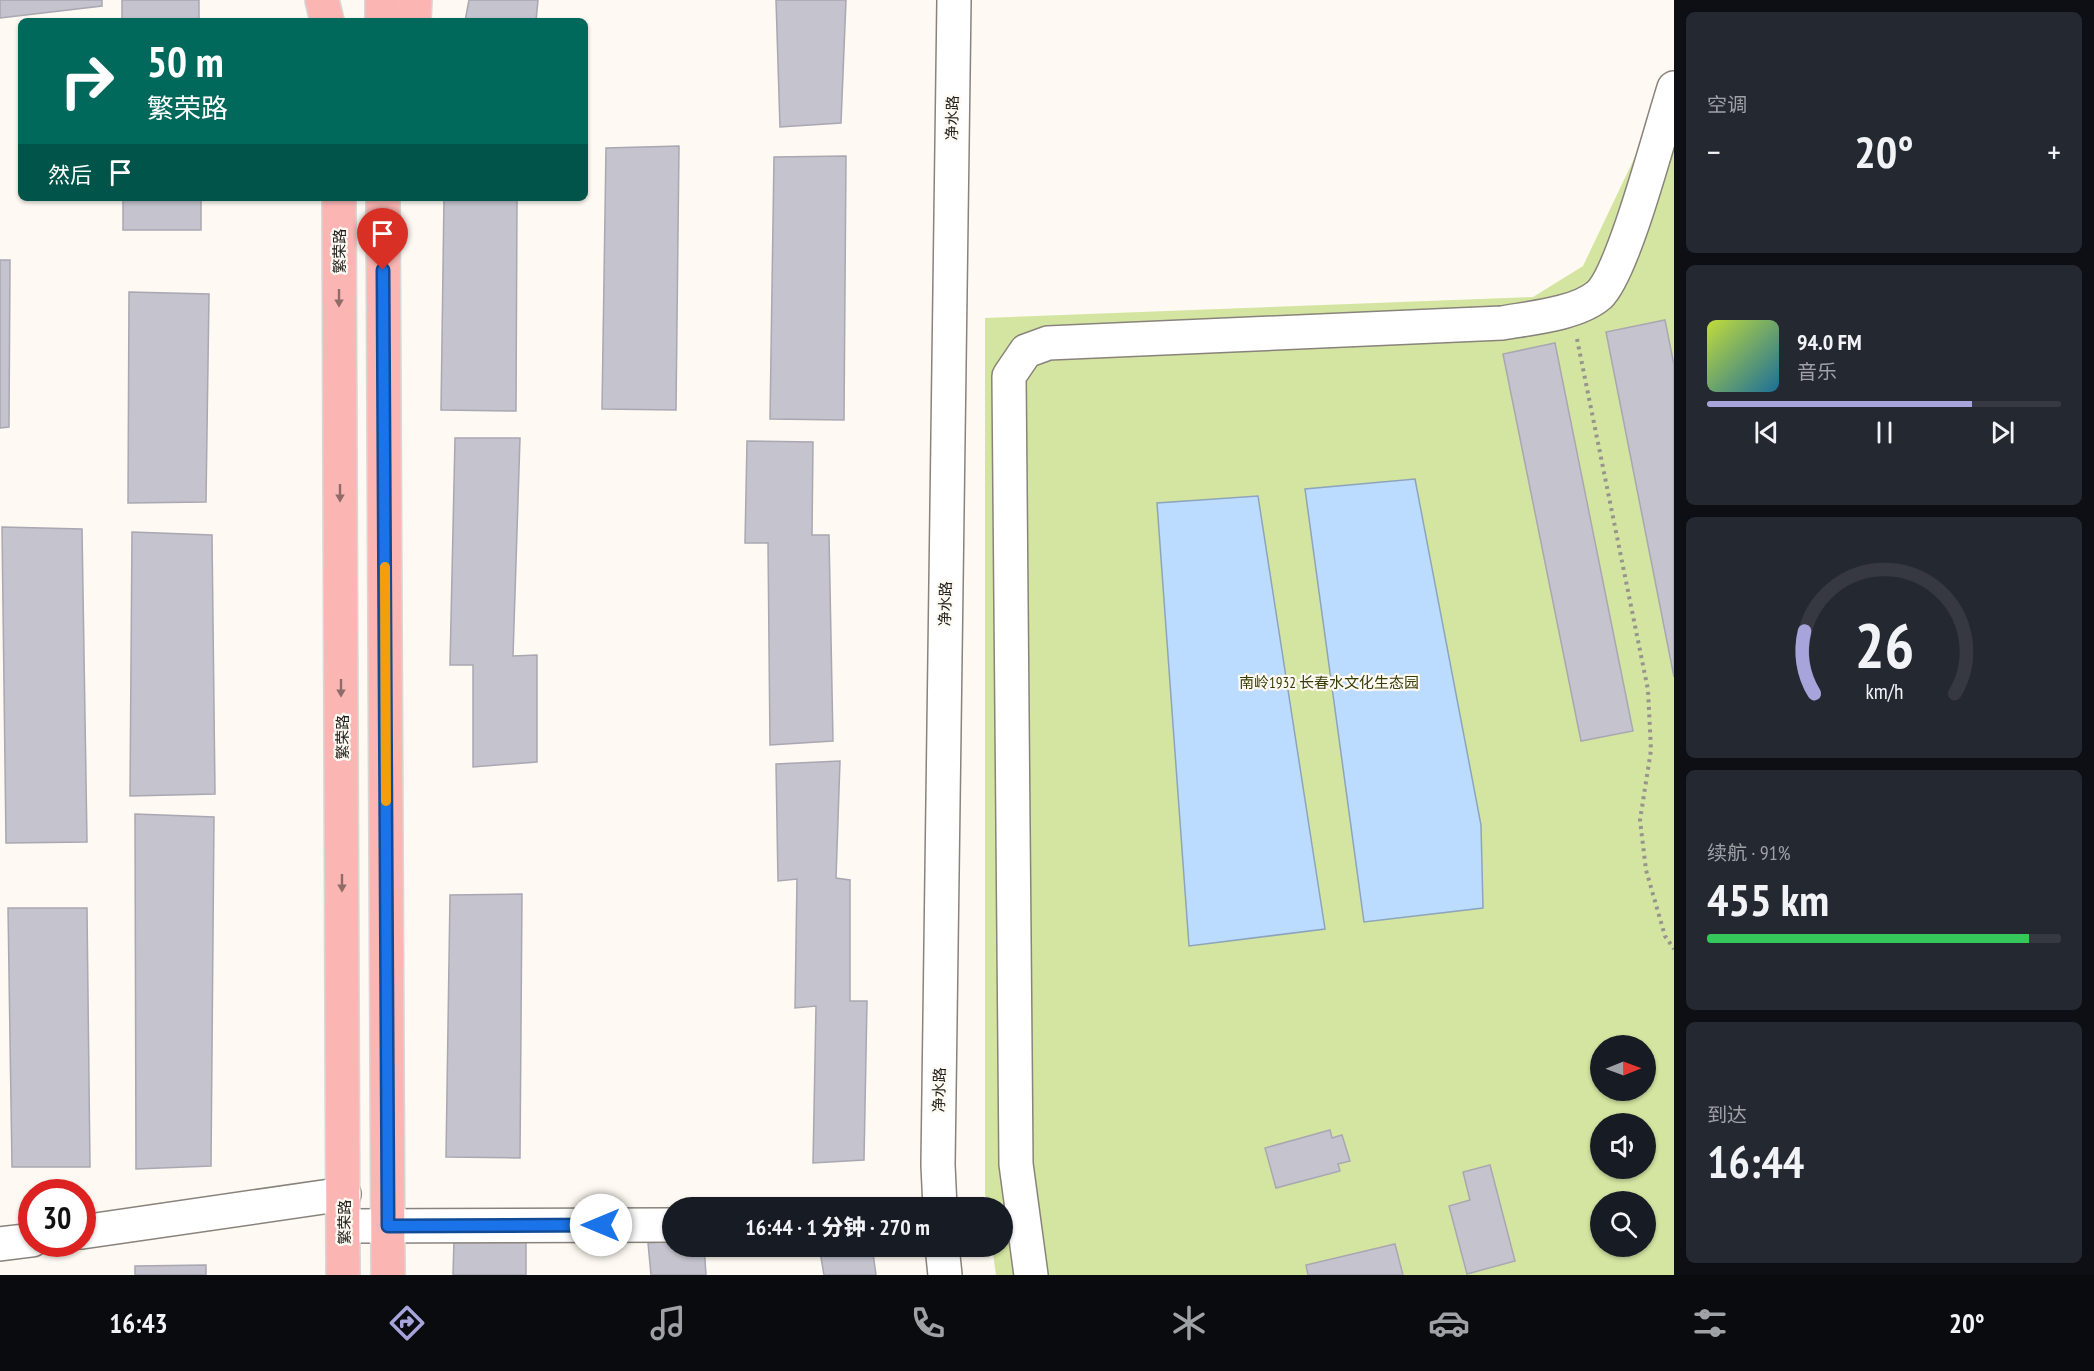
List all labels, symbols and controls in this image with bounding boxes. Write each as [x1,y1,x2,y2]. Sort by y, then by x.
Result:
text: 50 m [147,34,224,89]
icon: right [48,42,126,120]
text: 繁荣路 [147,91,228,125]
text: 空调 [1707,92,1747,118]
street label: 净水路 [942,95,962,141]
text: 20° [1854,122,1914,180]
text: − [1707,130,1721,173]
text: + [2047,130,2061,173]
icon: arrive [104,156,137,189]
text: 然后 [48,161,92,189]
pin [357,208,408,270]
icon: arrive [366,217,399,250]
street label: 繁荣路 [330,228,349,274]
one-way arrow [335,289,344,308]
text: 94.0 FM [1797,328,1862,356]
text: 音乐 [1797,359,1837,385]
icon: previous [1750,416,1783,449]
icon: pause [1868,416,1901,449]
icon: next [1986,416,2019,449]
one-way arrow [335,484,345,503]
street label: 净水路 [935,581,955,627]
text: 26 [1854,605,1914,686]
park label: 南岭1932 长春水文化生态园 [1239,673,1419,692]
text: km/h [1865,678,1903,706]
one-way arrow [336,679,346,698]
street label: 繁荣路 [333,714,352,760]
text: 续航 · 91% [1707,840,1790,866]
text: 455 km [1707,870,1829,928]
one-way arrow [337,874,347,893]
north arrow [1590,1035,1656,1101]
map controls [1590,1035,1656,1257]
street label: 净水路 [929,1067,949,1113]
text: 到达 [1707,1102,1747,1128]
button: sound [1590,1113,1656,1179]
text: 16:44 [1707,1132,1804,1190]
speed limit sign: 30 [18,1179,96,1257]
button: search [1590,1191,1656,1257]
position arrow [569,1193,633,1257]
street label: 繁荣路 [335,1199,354,1245]
text: 16:44 · 1 分钟 · 270 m [745,1213,930,1241]
icon: directions [386,1302,428,1344]
icon: music [647,1302,689,1344]
icon: phone [907,1302,949,1344]
icon: climate [1168,1302,1210,1344]
icon: car [1428,1302,1470,1344]
icon: filters [1689,1302,1731,1344]
text: 16:43 [109,1306,168,1340]
text: 20° [1949,1306,1985,1340]

